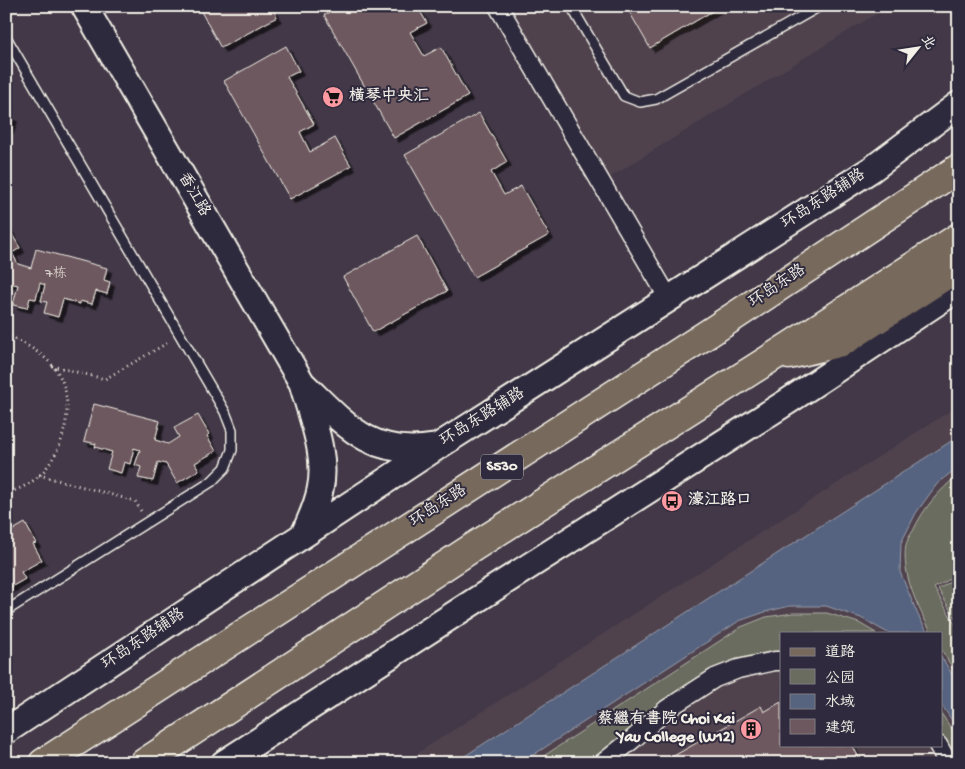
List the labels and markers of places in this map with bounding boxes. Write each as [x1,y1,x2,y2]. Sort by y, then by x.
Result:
supermarket icon: 横琴中央汇 [321,85,345,109]
place label: 横琴中央汇 [349,86,429,107]
bus stop icon: 濠江路口 [660,489,684,513]
place label: 濠江路口 [688,490,752,511]
place label: 蔡繼有書院 Choi Kai Yau College (W12) [597,709,736,748]
building icon: 蔡繼有書院 Choi Kai Yau College (W12) [739,717,763,741]

